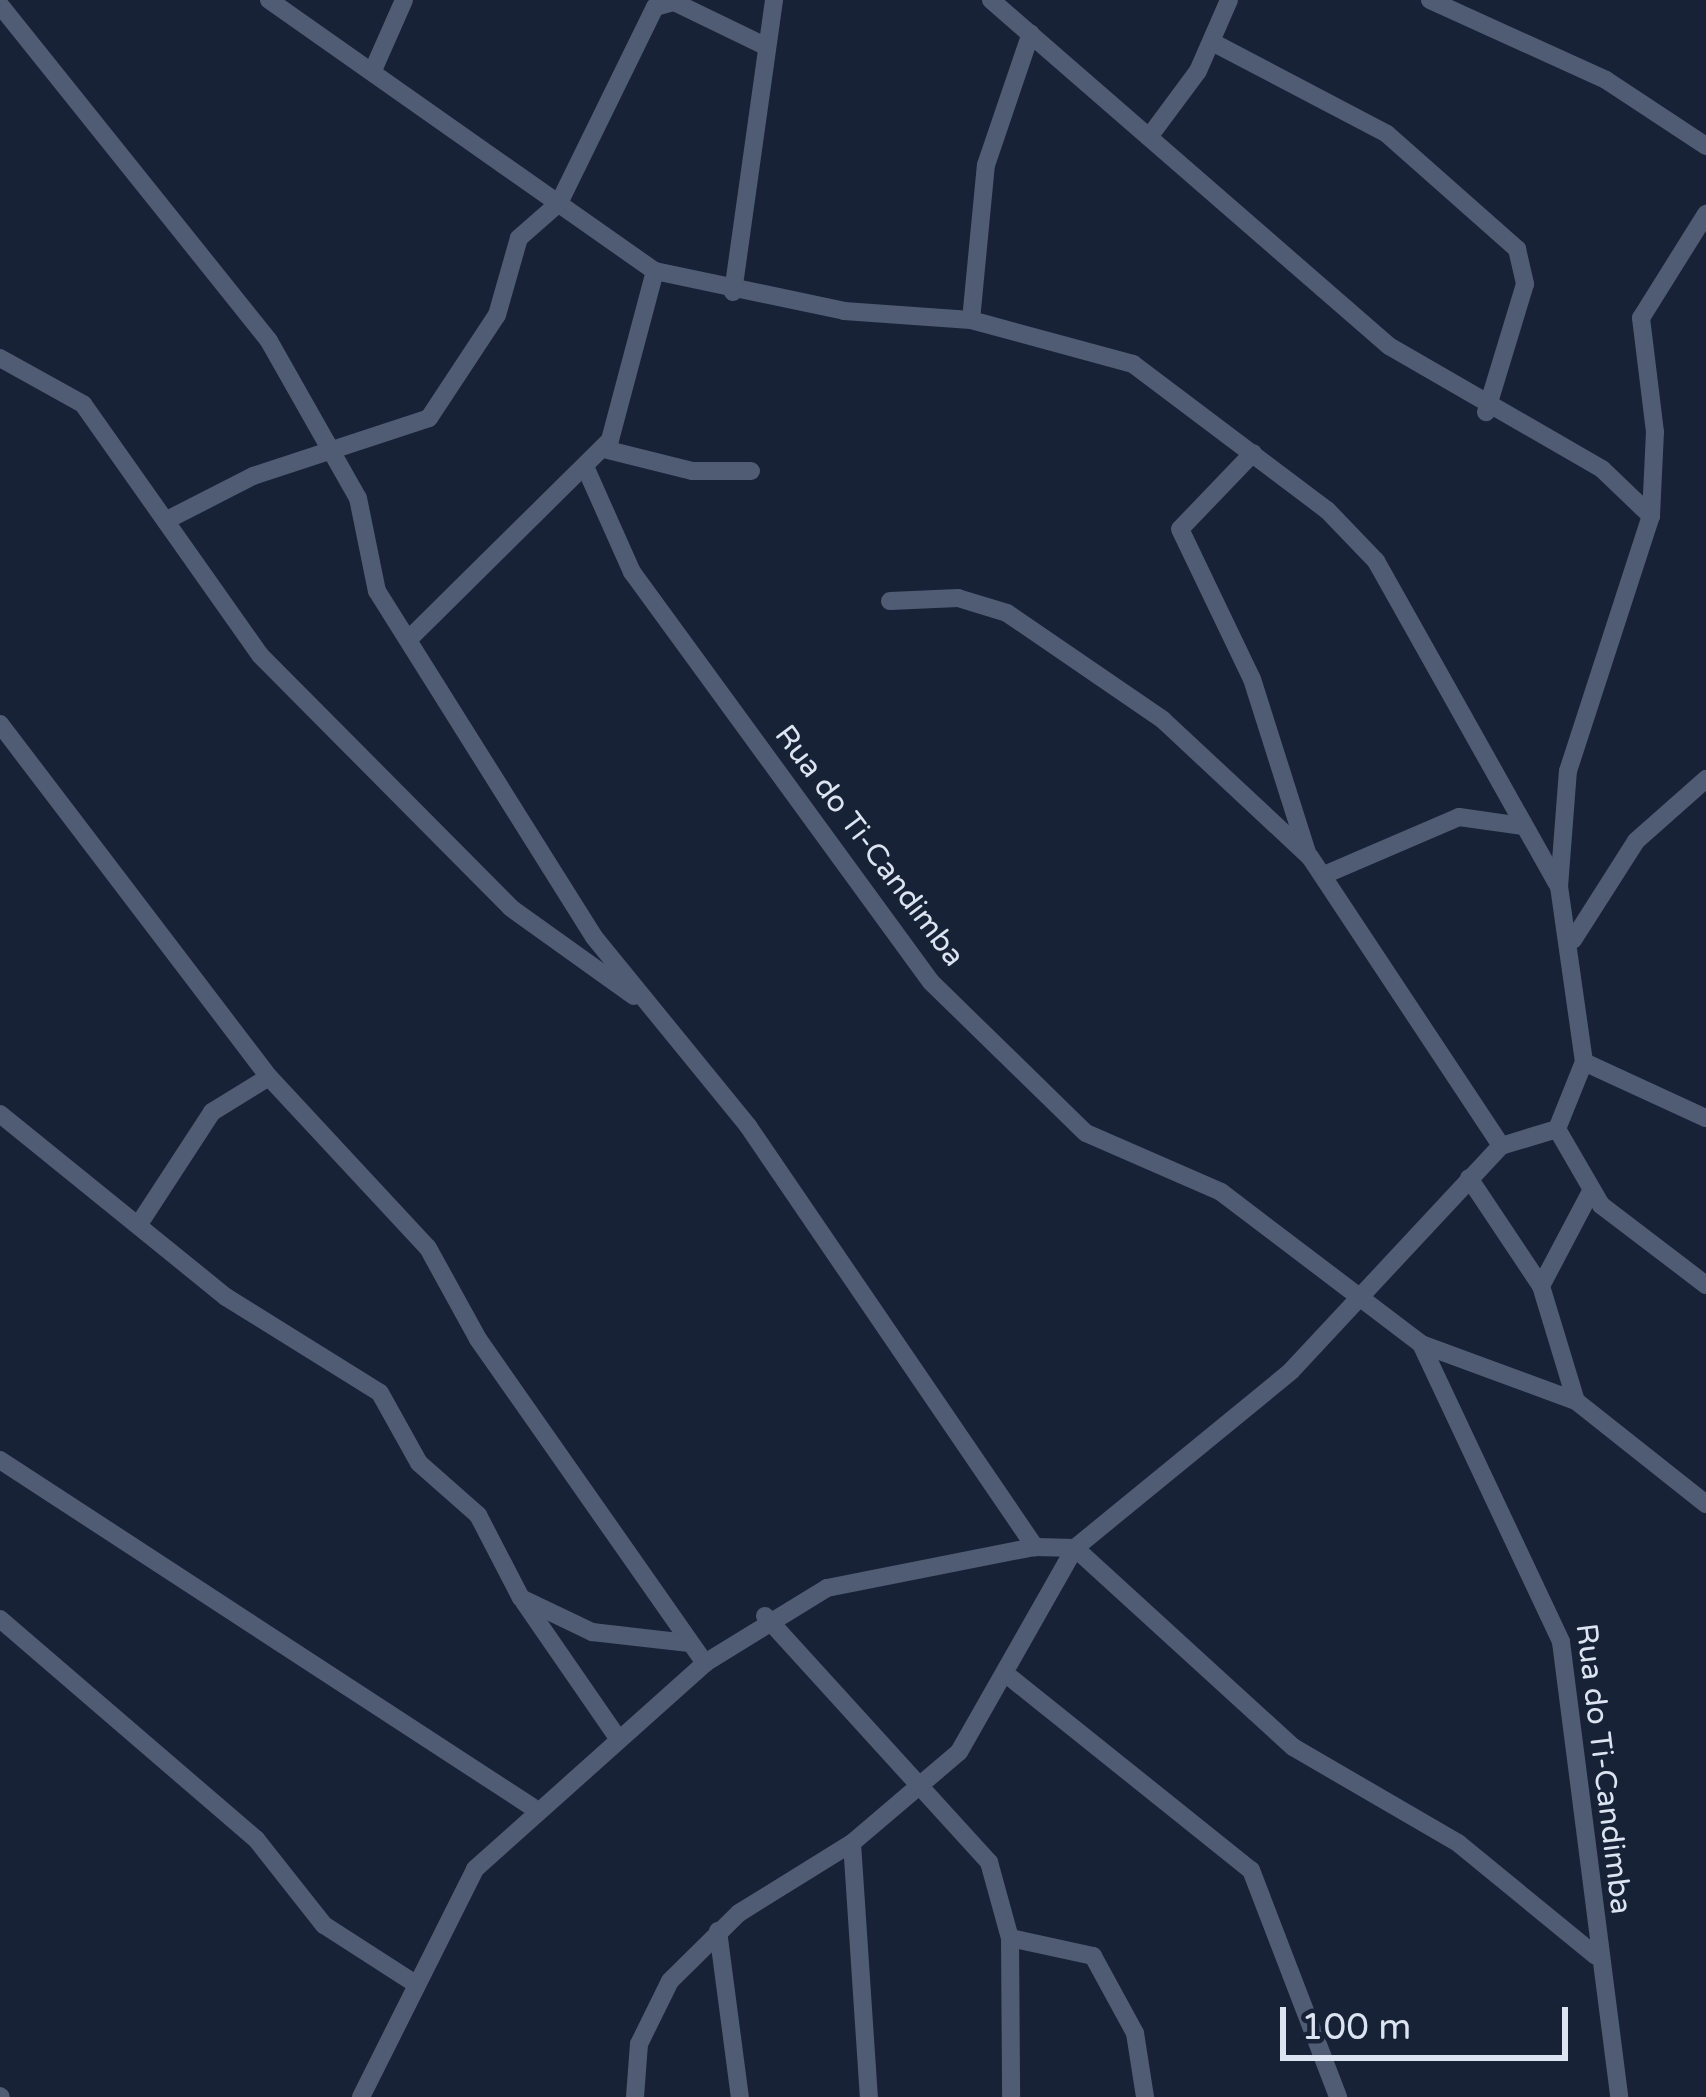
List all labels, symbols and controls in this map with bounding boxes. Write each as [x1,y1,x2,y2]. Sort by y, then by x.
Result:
street label: Rua do Ti-Candimba [767,718,971,974]
street label: Rua do Ti-Candimba [1567,1622,1639,1916]
scale bar [1286,1983,1574,2057]
text: 100 m [1301,2006,1411,2049]

